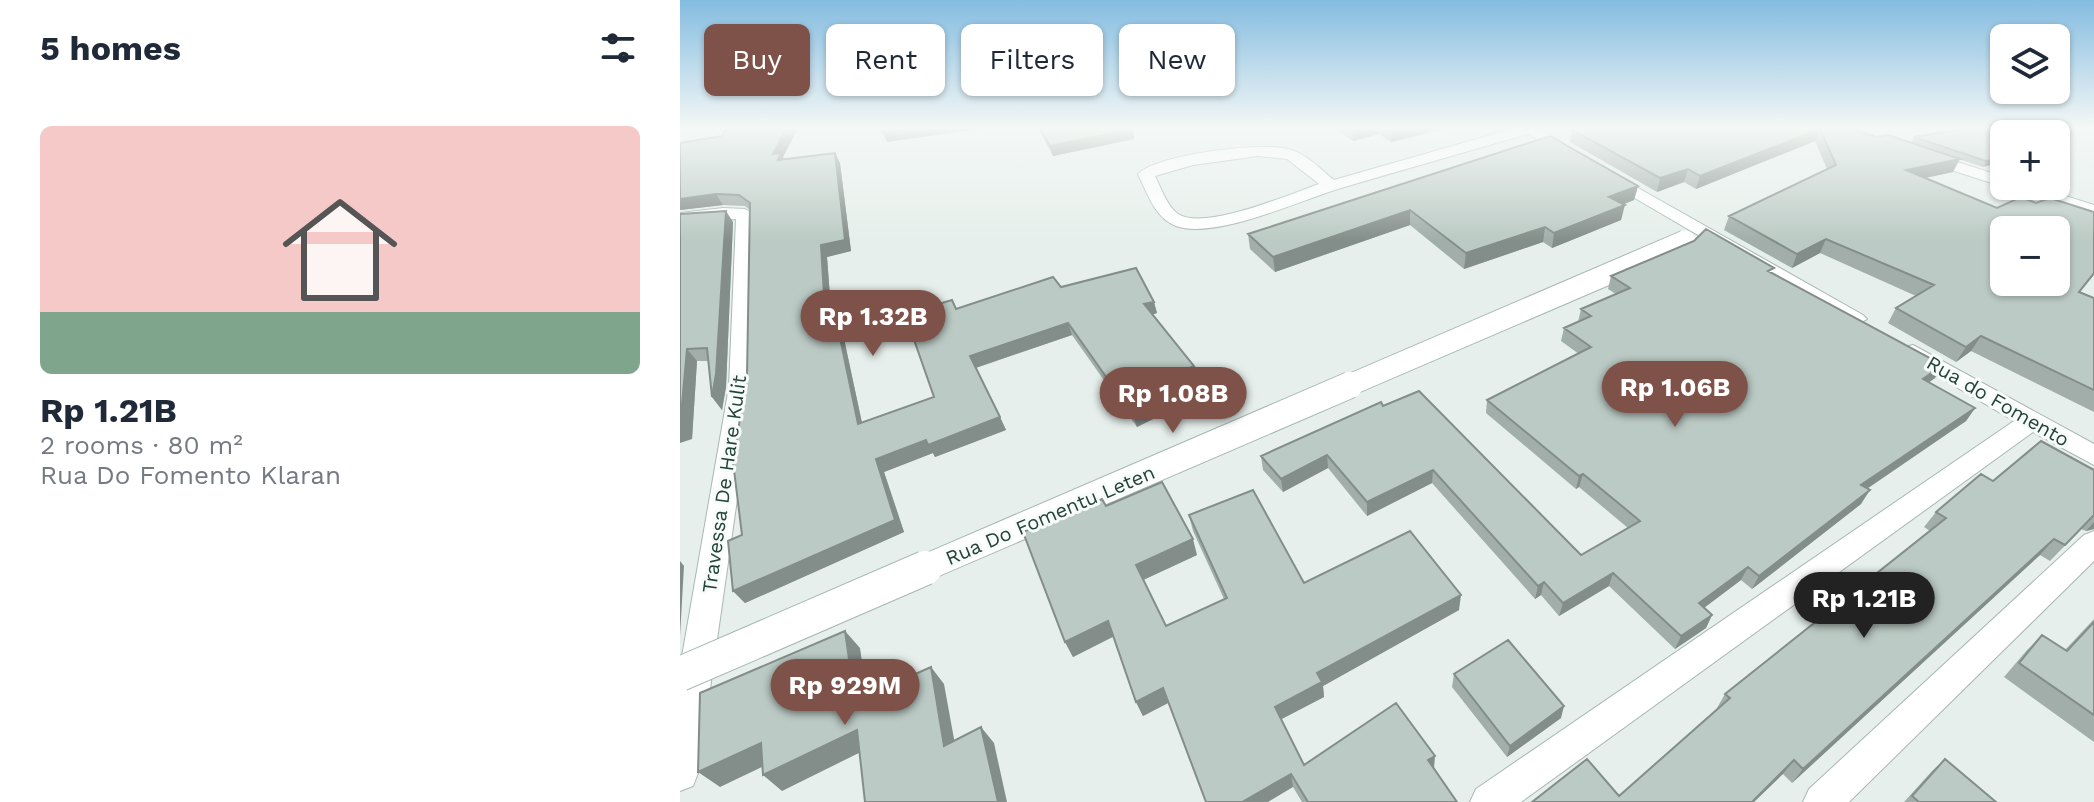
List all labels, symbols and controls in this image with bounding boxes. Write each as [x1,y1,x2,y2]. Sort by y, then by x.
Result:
chip: Buy [704,24,810,96]
chip: Rent [826,24,945,96]
chip: Filters [961,24,1103,96]
chip: New [1119,24,1235,96]
map controls [1990,24,2070,296]
button: layers [1990,24,2070,104]
icon: filters [596,26,640,70]
text: 5 homes [40,28,181,68]
button: + [1990,120,2070,200]
icon: home [268,178,412,322]
button: − [1990,216,2070,296]
pin: Rp 1.32B [790,290,956,358]
text: Rp 1.32B [819,301,927,331]
street label: Rua do Fomento [1922,350,2074,452]
pin: Rp 1.06B [1592,361,1758,429]
pin: Rp 1.08B [1090,367,1256,435]
text: Rp 1.06B [1620,372,1730,402]
street label: Travessa De Hare Kulit [697,373,751,595]
text: Rp 1.08B [1118,378,1228,408]
text: Rp 1.21B [40,390,177,430]
text: 2 rooms · 80 m² [40,430,243,460]
text: Rua Do Fomento Klaran [40,460,341,490]
street label: Rua Do Fomentu Leten [942,460,1158,570]
pin: Rp 1.21B [1781,572,1947,640]
text: Rp 1.21B [1812,583,1916,613]
pin: Rp 929M [771,659,919,727]
text: Rp 929M [789,670,901,700]

